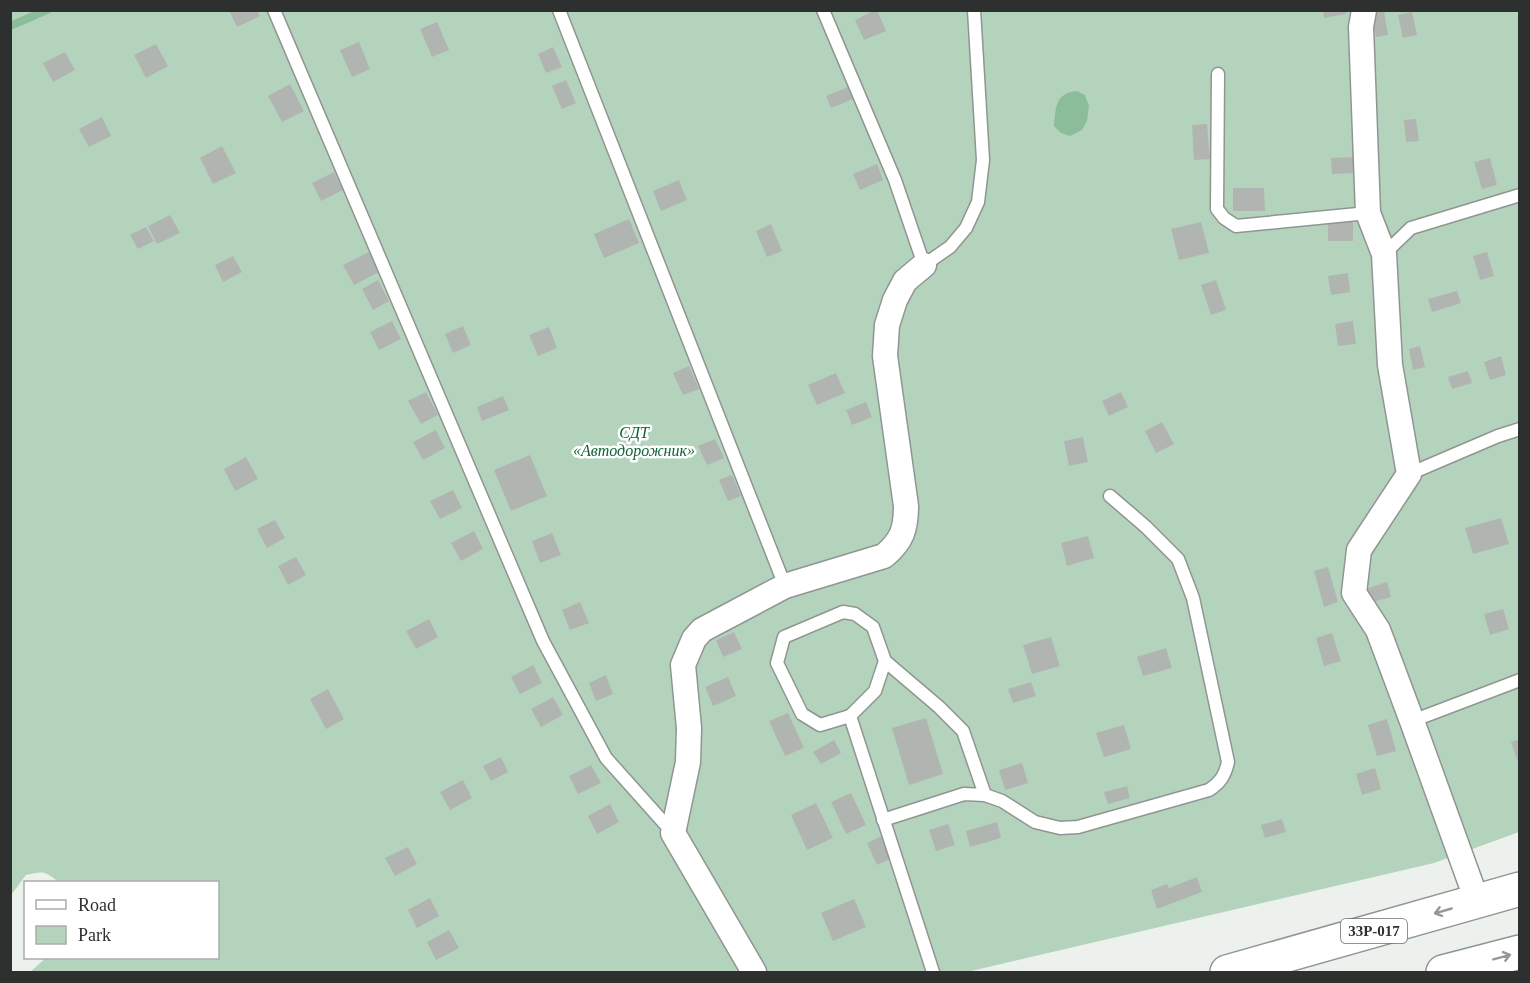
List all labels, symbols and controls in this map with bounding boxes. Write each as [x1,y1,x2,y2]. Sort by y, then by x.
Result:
park label: СДТ «Автодорожник» [573,424,695,460]
legend [24,881,219,959]
text: Road [78,895,116,915]
one-way arrow [1434,906,1453,917]
road number: 33Р-017 [1341,919,1407,943]
text: Park [78,925,111,945]
one-way arrow [1492,950,1511,962]

